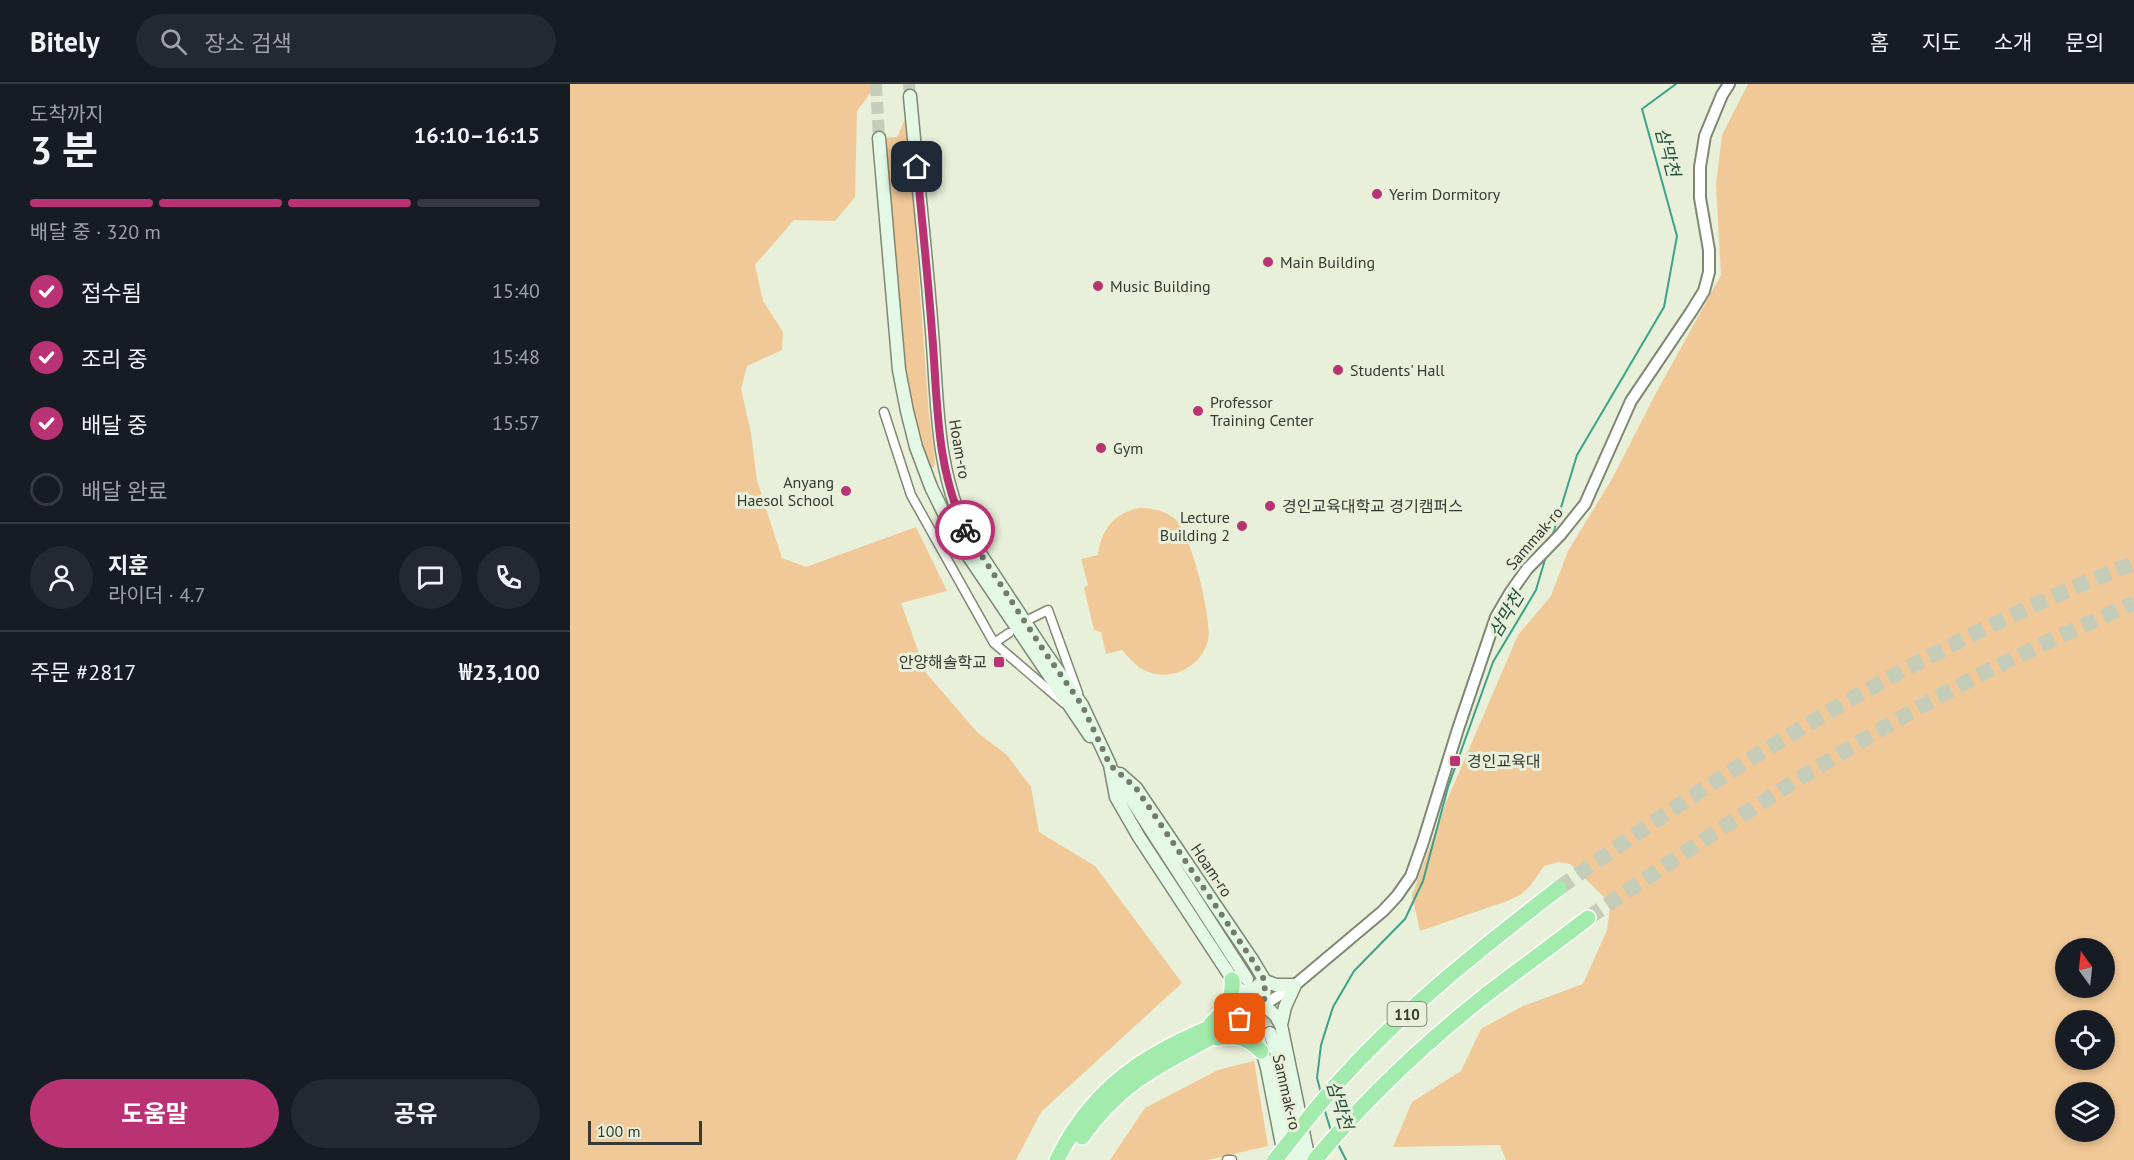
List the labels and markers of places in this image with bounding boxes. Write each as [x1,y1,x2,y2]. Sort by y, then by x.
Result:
pin [891,141,942,192]
place label: Yerim Dormitory [1389,184,1501,204]
marker: Yerim Dormitory [1370,187,1384,201]
place label: Main Building [1280,252,1375,272]
marker: Main Building [1261,255,1275,269]
place label: Music Building [1110,276,1211,296]
marker: Music Building [1091,279,1105,293]
place label: Students' Hall [1350,360,1445,380]
marker: Students' Hall [1331,363,1345,377]
place label: Professor Training Center [1210,392,1314,430]
marker: Professor Training Center [1191,404,1205,418]
place label: Gym [1113,438,1143,458]
marker: Gym [1094,441,1108,455]
place label: Anyang Haesol School [737,472,834,510]
marker: Anyang Haesol School [839,484,853,498]
place label: 경인교육대학교 경기캠퍼스 [1282,496,1463,516]
marker: 경인교육대학교 경기캠퍼스 [1263,499,1277,513]
place label: Lecture Building 2 [1160,507,1230,545]
marker: Lecture Building 2 [1235,519,1249,533]
place label: 안양해솔학교 [899,652,987,672]
marker: 안양해솔학교 [992,655,1006,669]
place label: 경인교육대 [1467,751,1541,771]
marker: 경인교육대 [1448,754,1462,768]
pin [1214,993,1265,1044]

